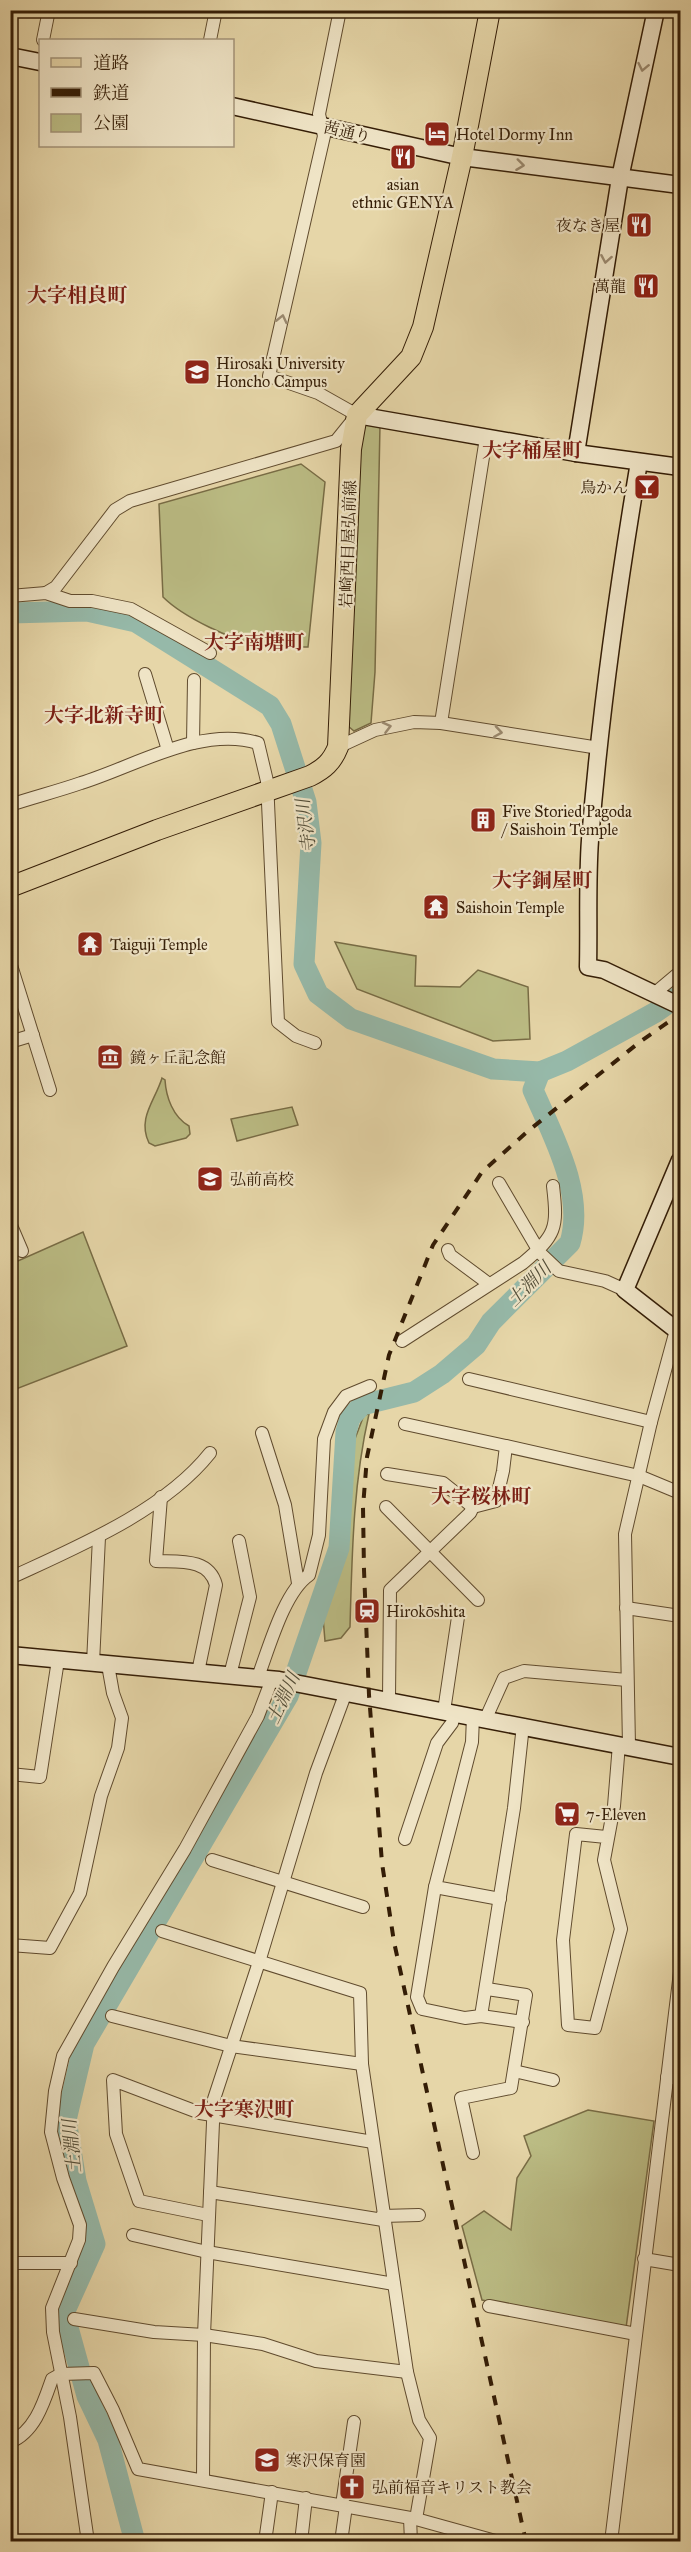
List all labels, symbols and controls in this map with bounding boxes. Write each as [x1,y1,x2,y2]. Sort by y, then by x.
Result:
legend [39,39,234,147]
text: 道路 [93,52,129,74]
one-way arrow [637,62,650,72]
text: 鉄道 [93,82,129,104]
text: 公園 [93,112,129,134]
street label: 茜通り [321,117,373,147]
hotel icon: Hotel Dormy Inn [422,119,452,149]
place label: Hotel Dormy Inn [456,125,573,144]
restaurant icon: asian ethnic GENYA [388,142,418,172]
one-way arrow [515,158,525,171]
place label: asian ethnic GENYA [352,175,454,212]
restaurant icon: 夜なき屋 [624,210,654,240]
place label: 夜なき屋 [556,216,620,235]
one-way arrow [600,254,613,264]
restaurant icon: 萬龍 [631,271,661,301]
place label: 萬龍 [594,277,626,296]
district label: 大字相良町 [27,283,128,307]
one-way arrow [275,314,288,324]
place label: Hirosaki University Honcho Campus [216,354,345,391]
school or university icon: Hirosaki University Honcho Campus [182,357,212,387]
district label: 大字桶屋町 [482,438,583,462]
bar icon: 鳥かん [632,472,662,502]
place label: 鳥かん [580,478,628,497]
street label: 岩崎西目屋弘前線 [336,480,360,608]
district label: 大字南塘町 [204,630,305,654]
district label: 大字北新寺町 [44,703,165,727]
one-way arrow [382,722,392,735]
one-way arrow [494,726,503,738]
water label: 寺沢川 [292,796,320,854]
place label: Five Storied Pagoda / Saishoin Temple [500,802,632,839]
building icon: Five Storied Pagoda / Saishoin Temple [468,805,498,835]
district label: 大字銅屋町 [492,868,593,892]
temple icon: Saishoin Temple [421,892,451,922]
place label: Saishoin Temple [456,898,565,917]
temple icon: Taiguji Temple [75,929,105,959]
place label: Taiguji Temple [110,935,208,955]
museum icon: 鏡ヶ丘記念館 [95,1042,125,1072]
place label: 鏡ヶ丘記念館 [130,1048,226,1067]
school or university icon: 弘前高校 [195,1164,225,1194]
place label: 弘前高校 [230,1170,294,1189]
water label: 土淵川 [502,1256,557,1311]
district label: 大字桜林町 [431,1484,532,1508]
station icon: Hirokōshita [352,1596,382,1626]
place label: Hirokōshita [386,1602,466,1621]
water label: 土淵川 [262,1667,305,1727]
supermarket icon: 7-Eleven [552,1799,582,1829]
place label: 7-Eleven [586,1805,647,1824]
district label: 大字寒沢町 [194,2097,295,2121]
water label: 土淵川 [58,2116,86,2174]
school or university icon: 寒沢保育園 [252,2445,282,2475]
place label: 寒沢保育園 [286,2451,366,2470]
church icon: 弘前福音キリスト教会 [337,2472,367,2502]
place label: 弘前福音キリスト教会 [372,2478,532,2497]

